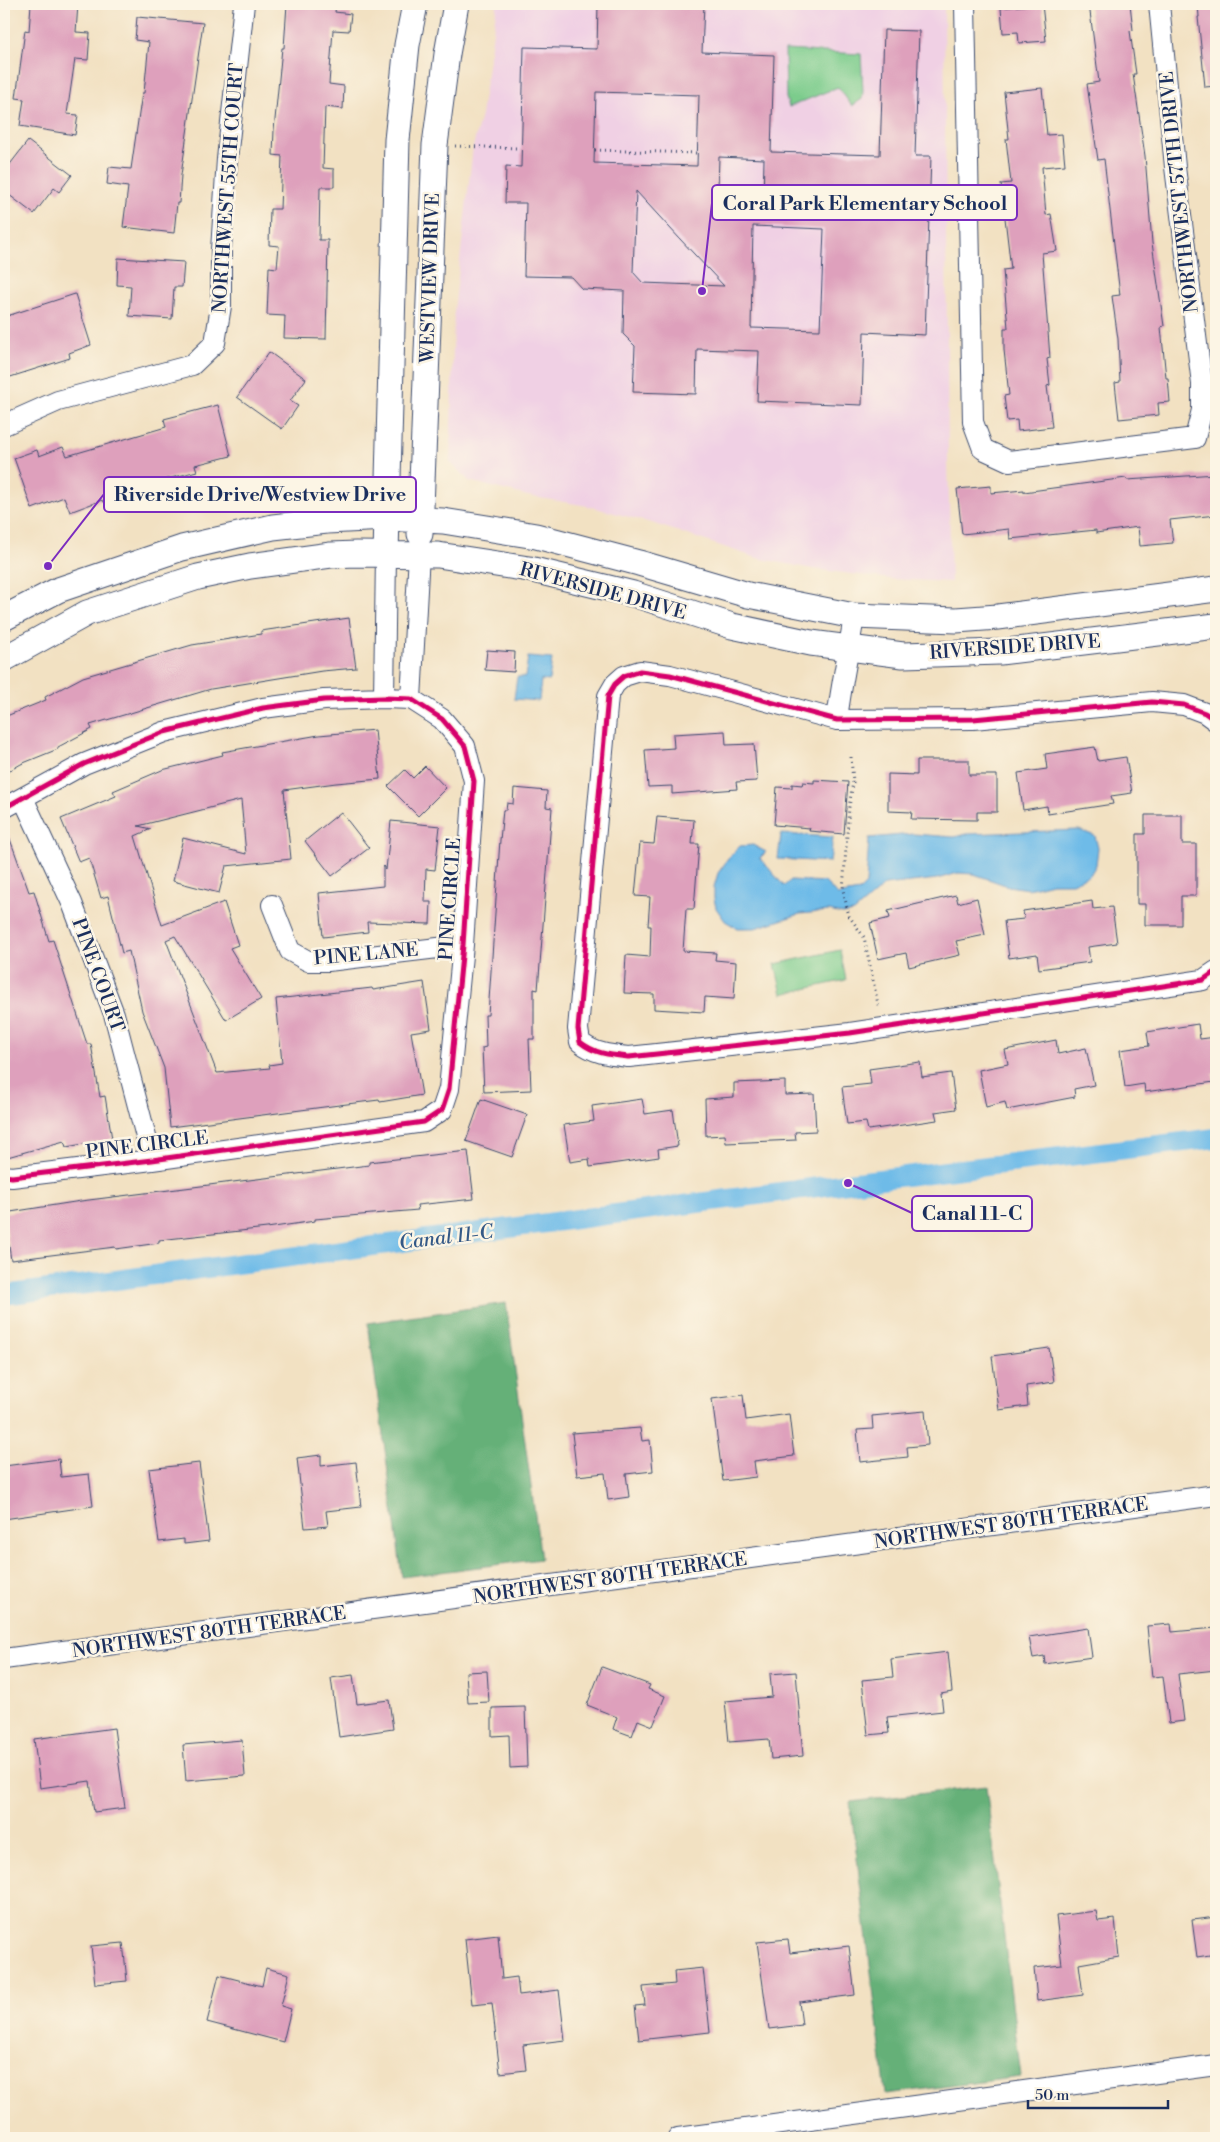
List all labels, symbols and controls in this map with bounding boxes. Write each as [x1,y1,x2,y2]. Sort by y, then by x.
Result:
street label: NORTHWEST 55TH COURT [207,62,249,314]
street label: NORTHWEST 57TH DRIVE [1154,70,1204,314]
callout: Coral Park Elementary School [712,185,1017,220]
street label: WESTVIEW DRIVE [415,192,445,365]
text: Coral Park Elementary School [723,192,1008,217]
callout: Riverside Drive/Westview Drive [104,477,416,512]
text: Riverside Drive/Westview Drive [114,483,406,508]
street label: RIVERSIDE DRIVE [517,557,689,625]
street label: RIVERSIDE DRIVE [928,629,1102,665]
street label: PINE CIRCLE [434,837,466,961]
street label: PINE COURT [66,915,130,1035]
street label: PINE LANE [313,937,419,971]
street label: PINE CIRCLE [84,1126,210,1164]
callout: Canal 11-C [912,1196,1032,1231]
text: Canal 11-C [922,1202,1022,1227]
water label: Canal 11-C [397,1220,496,1256]
street label: NORTHWEST 80TH TERRACE [872,1492,1150,1554]
street label: NORTHWEST 80TH TERRACE [471,1547,749,1609]
street label: NORTHWEST 80TH TERRACE [70,1601,348,1663]
scale bar [1028,2077,1168,2109]
text: 50 m [1035,2086,1069,2105]

